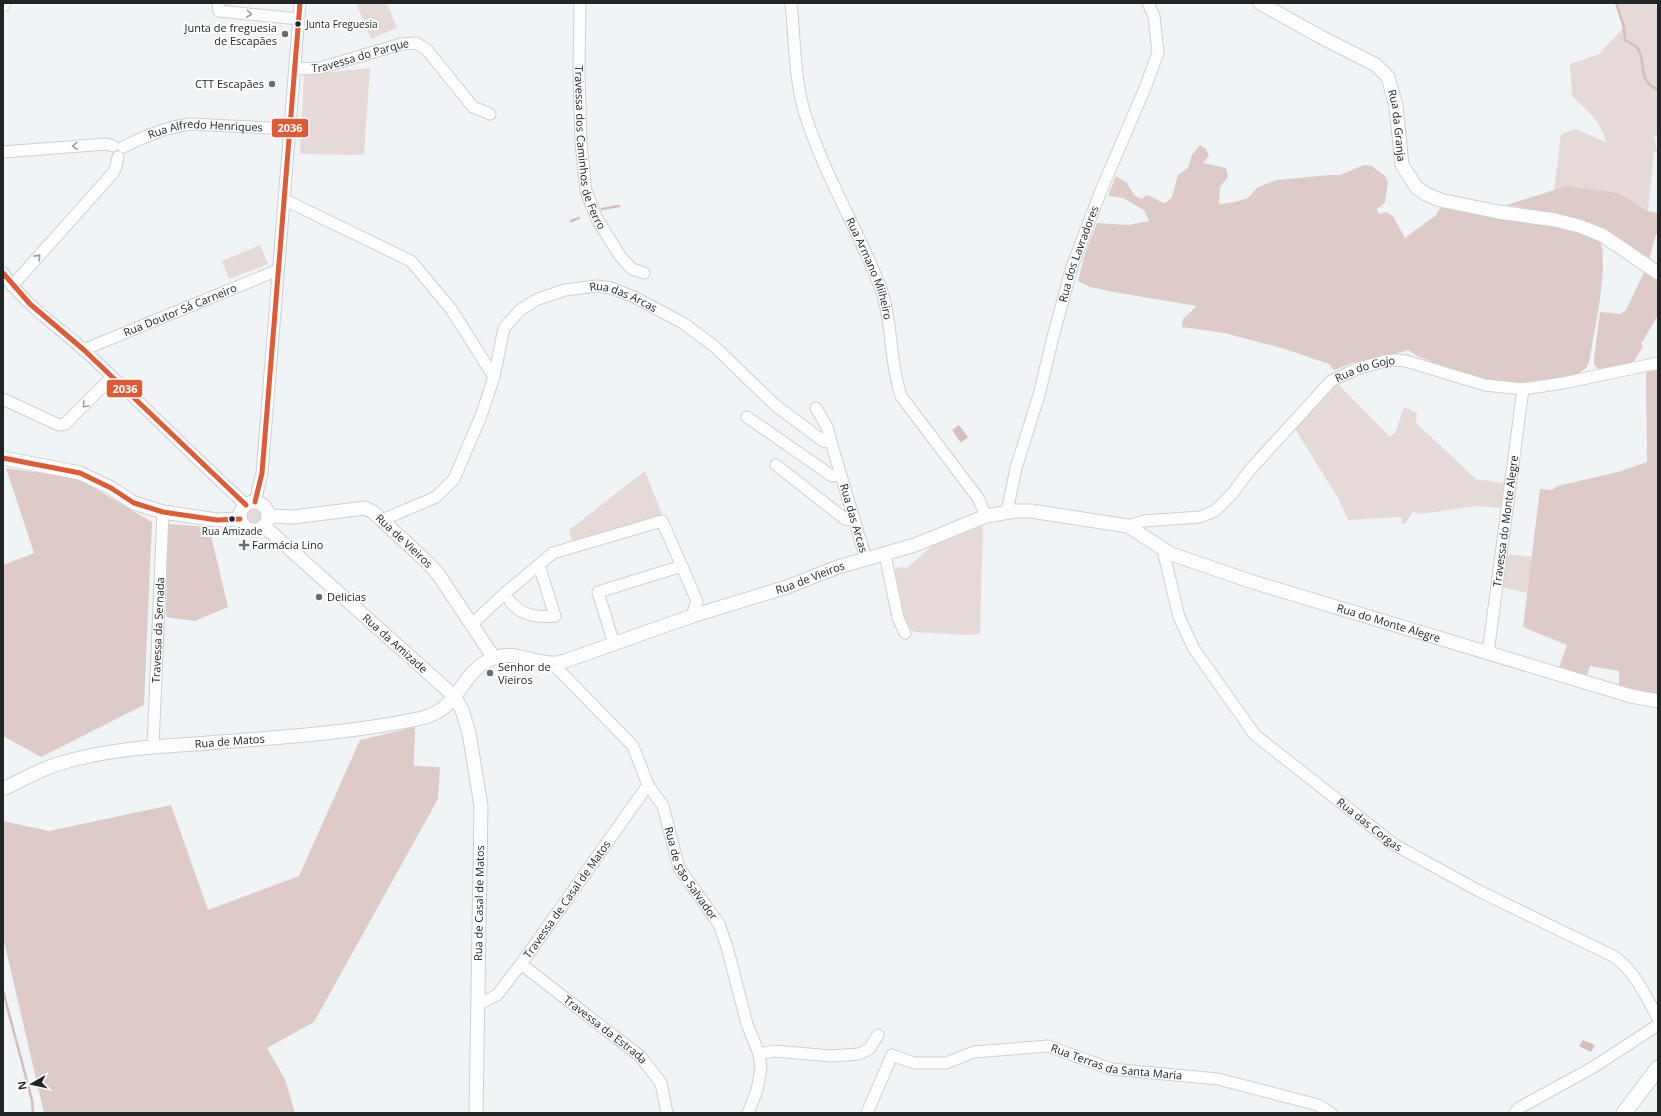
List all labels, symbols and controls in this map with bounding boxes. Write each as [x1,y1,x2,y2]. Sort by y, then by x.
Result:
one-way arrow [246,9,253,18]
place label: Junta Freguesia [305,17,378,31]
marker: Junta Freguesia [293,19,303,29]
place label: Junta de freguesia de Escapães [183,20,277,48]
marker: Junta de freguesia de Escapães [280,29,290,39]
street label: Travessa do Parque [311,35,409,75]
street label: Travessa dos Caminhos de Ferro [572,65,610,232]
place label: CTT Escapães [195,76,264,91]
marker: CTT Escapães [267,79,277,89]
street label: Rua da Granja [1385,88,1410,162]
street label: Rua Alfredo Henriques [145,116,263,142]
line badge: 2036 [271,118,309,138]
text: 2036 [277,120,303,135]
one-way arrow [72,142,78,151]
street label: Rua dos Lavradores [1055,203,1102,304]
street label: Rua Armano Milheiro [843,215,896,321]
one-way arrow [33,254,41,262]
street label: Rua das Arcas [589,278,660,315]
street label: Rua Doutor Sá Carneiro [121,280,239,340]
street label: Rua do Gojo [1332,352,1396,385]
line badge: 2036 [106,379,143,398]
text: 2036 [112,381,138,396]
one-way arrow [82,400,90,408]
street label: Travessa do Monte Alegre [1489,454,1521,588]
street label: Rua das Arcas [837,482,872,554]
street label: Rua de Vieiros [373,510,436,571]
marker: Rua Amizade [227,514,237,524]
place label: Rua Amizade [202,524,263,538]
place label: Farmácia Lino [252,537,324,552]
marker: Farmácia Lino [239,540,249,550]
street label: Rua de Vieiros [773,558,846,597]
street label: Travessa da Sernada [148,577,167,683]
place label: Delicias [327,589,366,604]
marker: Delicias [314,592,324,602]
street label: Rua do Monte Alegre [1335,600,1442,645]
street label: Rua da Amizade [360,610,431,676]
place label: Senhor de Vieiros [498,659,551,687]
marker: Senhor de Vieiros [485,668,495,678]
street label: Rua de Matos [194,731,265,751]
street label: Rua das Corgas [1334,794,1405,854]
street label: Rua de São Salvador [662,825,722,923]
street label: Travessa de Casal de Matos [520,837,614,961]
street label: Rua de Casal de Matos [470,845,487,961]
street label: Travessa da Estrada [561,992,651,1066]
street label: Rua Terras da Santa Maria [1049,1040,1183,1083]
north arrow [12,1064,52,1104]
text: N [14,1080,30,1091]

